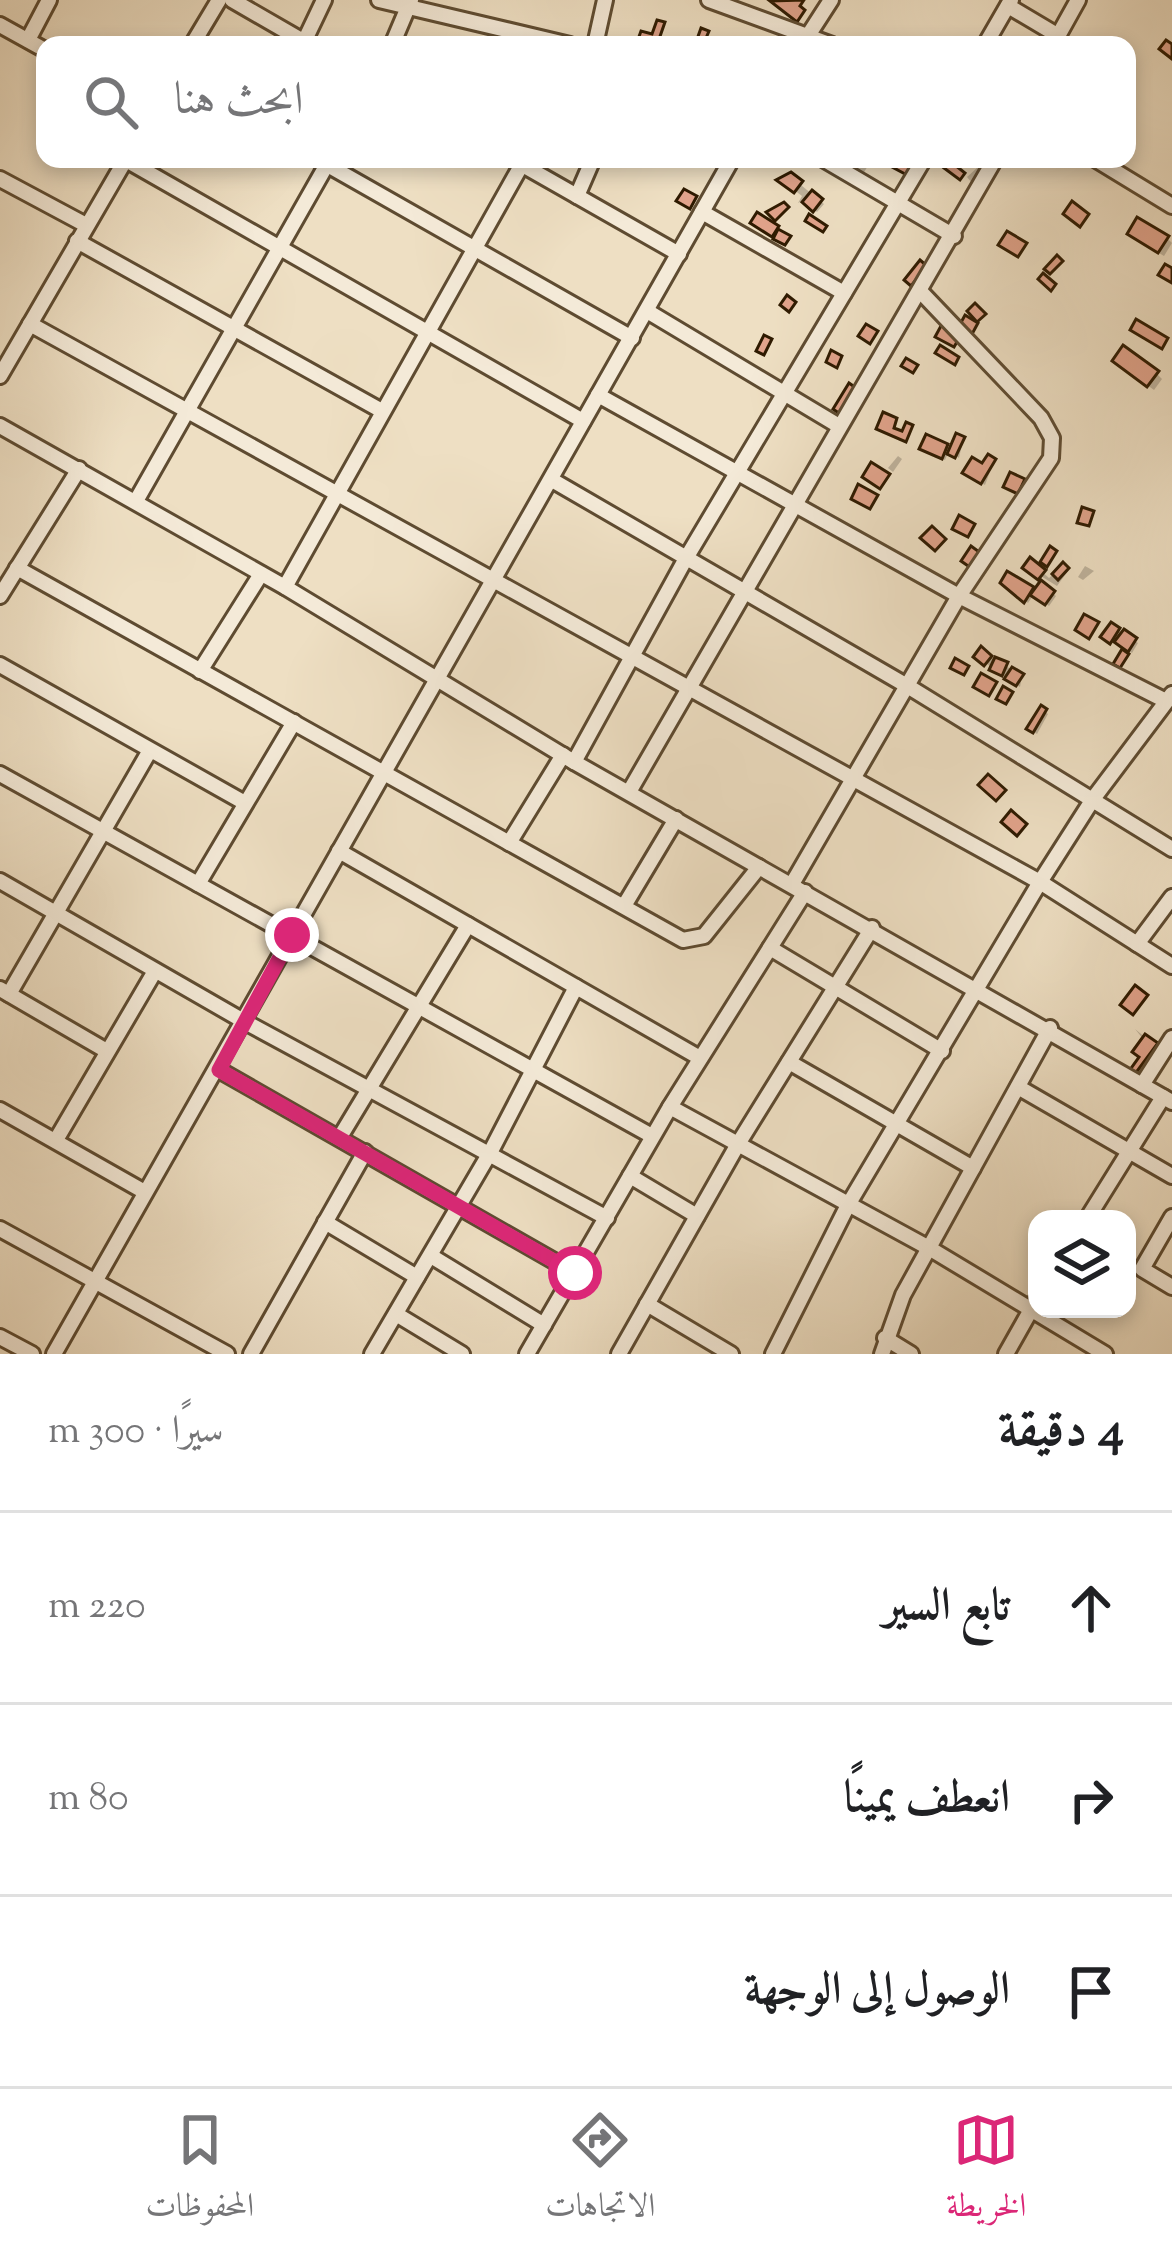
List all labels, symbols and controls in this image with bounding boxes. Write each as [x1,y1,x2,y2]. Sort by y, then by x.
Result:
search box [36,36,1136,168]
icon: search [78,69,144,135]
text: ابحث هنا [174,70,304,135]
route end [265,908,319,962]
map controls [1028,1210,1136,1318]
button: layers [1028,1210,1136,1318]
route start [548,1246,602,1300]
text: 4 دقيقة [998,1396,1124,1469]
text: سيرًا · 300 m [48,1405,224,1461]
icon: ahead [1058,1575,1124,1641]
text: تابع السير [883,1576,1010,1641]
text: 220 m [48,1580,146,1636]
icon: right [1058,1767,1124,1833]
text: انعطف يمينًا [844,1768,1010,1833]
text: 80 m [48,1772,129,1828]
icon: arrive [1058,1959,1124,2025]
text: الوصول إلى الوجهة [744,1960,1010,2025]
tab: المحفوظات [145,2107,254,2237]
tab: الاتجاهات [545,2107,655,2237]
tab: الخريطة [946,2107,1027,2237]

